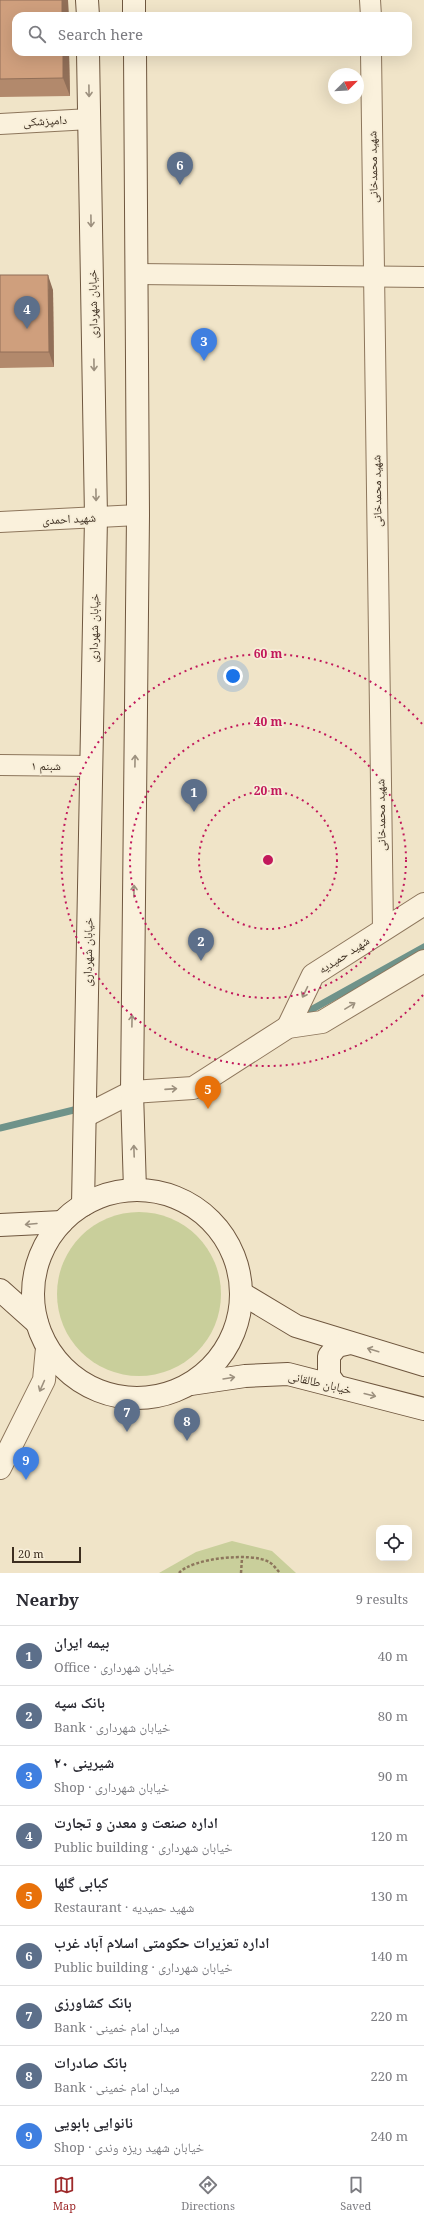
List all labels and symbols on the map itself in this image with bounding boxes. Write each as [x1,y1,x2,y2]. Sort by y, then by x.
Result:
north arrow [328,68,364,104]
one-way arrow [85,84,93,97]
street label: دامپزشکی [22,111,67,130]
street label: شهید محمدخانی [363,131,382,203]
pin: 6 [167,152,193,185]
one-way arrow [87,214,95,227]
street label: خیابان شهرداری [83,269,102,338]
pin: 4 [14,296,40,329]
pin: 3 [191,328,217,361]
one-way arrow [90,358,98,371]
street label: شهید محمدخانی [367,455,386,527]
one-way arrow [92,488,100,501]
street label: شهید احمدی [41,509,97,528]
street label: خیابان شهرداری [84,593,103,662]
text: 60 m [254,645,282,662]
your location [223,666,243,686]
text: 40 m [254,713,282,730]
one-way arrow [131,755,139,768]
street label: شبنم ۱ [31,757,61,774]
pin: 1 [181,779,207,812]
street label: شهید محمدخانی [371,779,390,851]
text: 20 m [254,782,282,799]
centre of rings [261,853,275,867]
one-way arrow [130,885,138,898]
street label: خیابان شهرداری [78,917,97,986]
pin: 2 [188,928,214,961]
street label: شهید حمیدیه [315,932,373,977]
one-way arrow [301,986,308,998]
one-way arrow [344,1001,356,1009]
one-way arrow [129,1015,136,1028]
pin: 5 [195,1076,221,1109]
one-way arrow [164,1086,177,1093]
one-way arrow [130,1145,137,1158]
one-way arrow [25,1221,38,1228]
one-way arrow [367,1346,380,1353]
street label: خیابان طالقانی [287,1367,354,1398]
one-way arrow [222,1374,235,1382]
one-way arrow [37,1380,45,1392]
one-way arrow [363,1391,376,1399]
pin: 7 [114,1399,140,1432]
pin: 8 [174,1408,200,1441]
pin: 9 [13,1447,39,1480]
scale bar [12,1545,81,1564]

